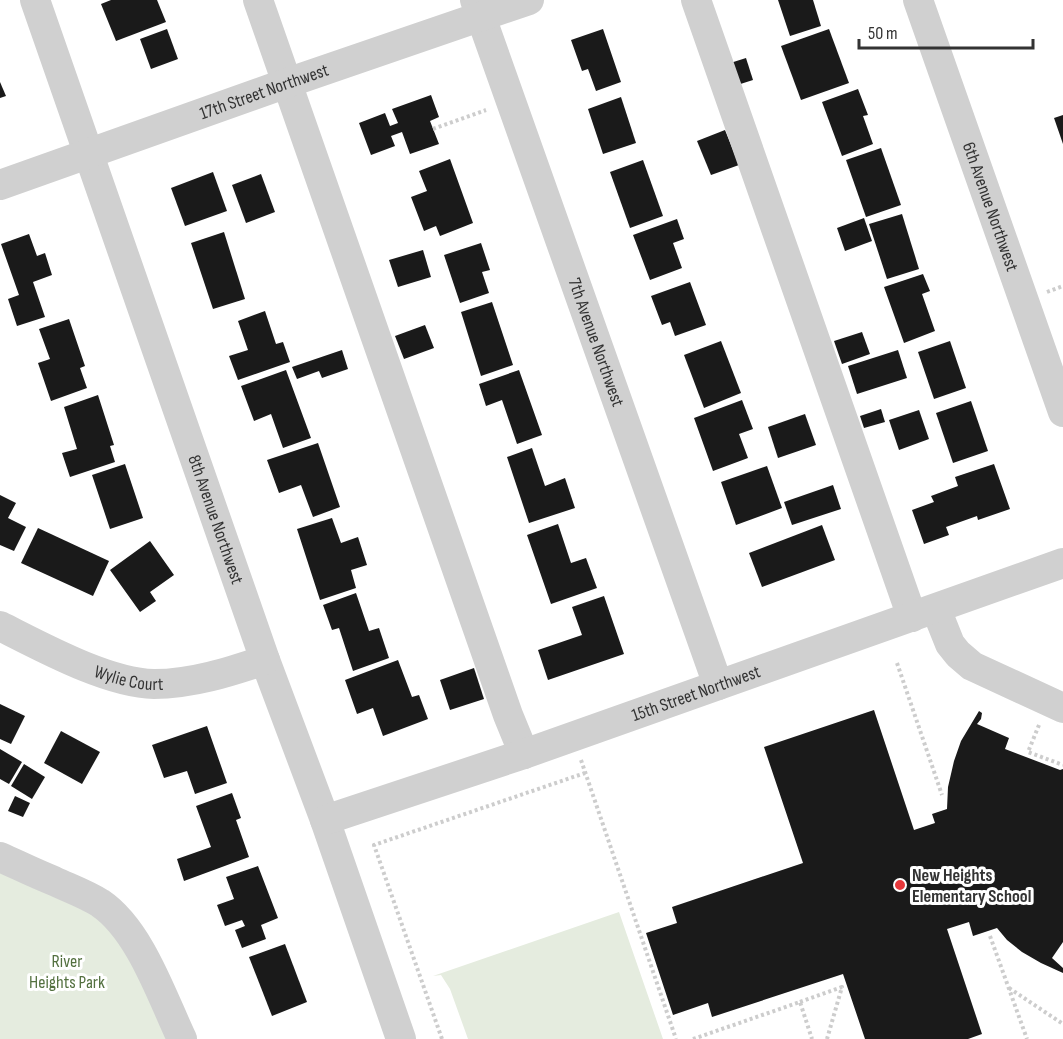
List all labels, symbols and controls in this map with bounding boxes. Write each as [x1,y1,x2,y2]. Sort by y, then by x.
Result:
scale bar [859,12,1033,50]
text: 50 m [868,23,898,44]
street label: 17th Street Northwest [197,59,332,124]
street label: 6th Avenue Northwest [958,139,1023,274]
street label: 7th Avenue Northwest [564,275,629,410]
street label: 8th Avenue Northwest [184,452,248,587]
street label: 15th Street Northwest [629,660,764,726]
street label: Wylie Court [91,661,164,695]
place label: New Heights Elementary School [912,865,1031,907]
marker: New Heights Elementary School [893,878,907,892]
park label: River Heights Park [29,951,105,993]

